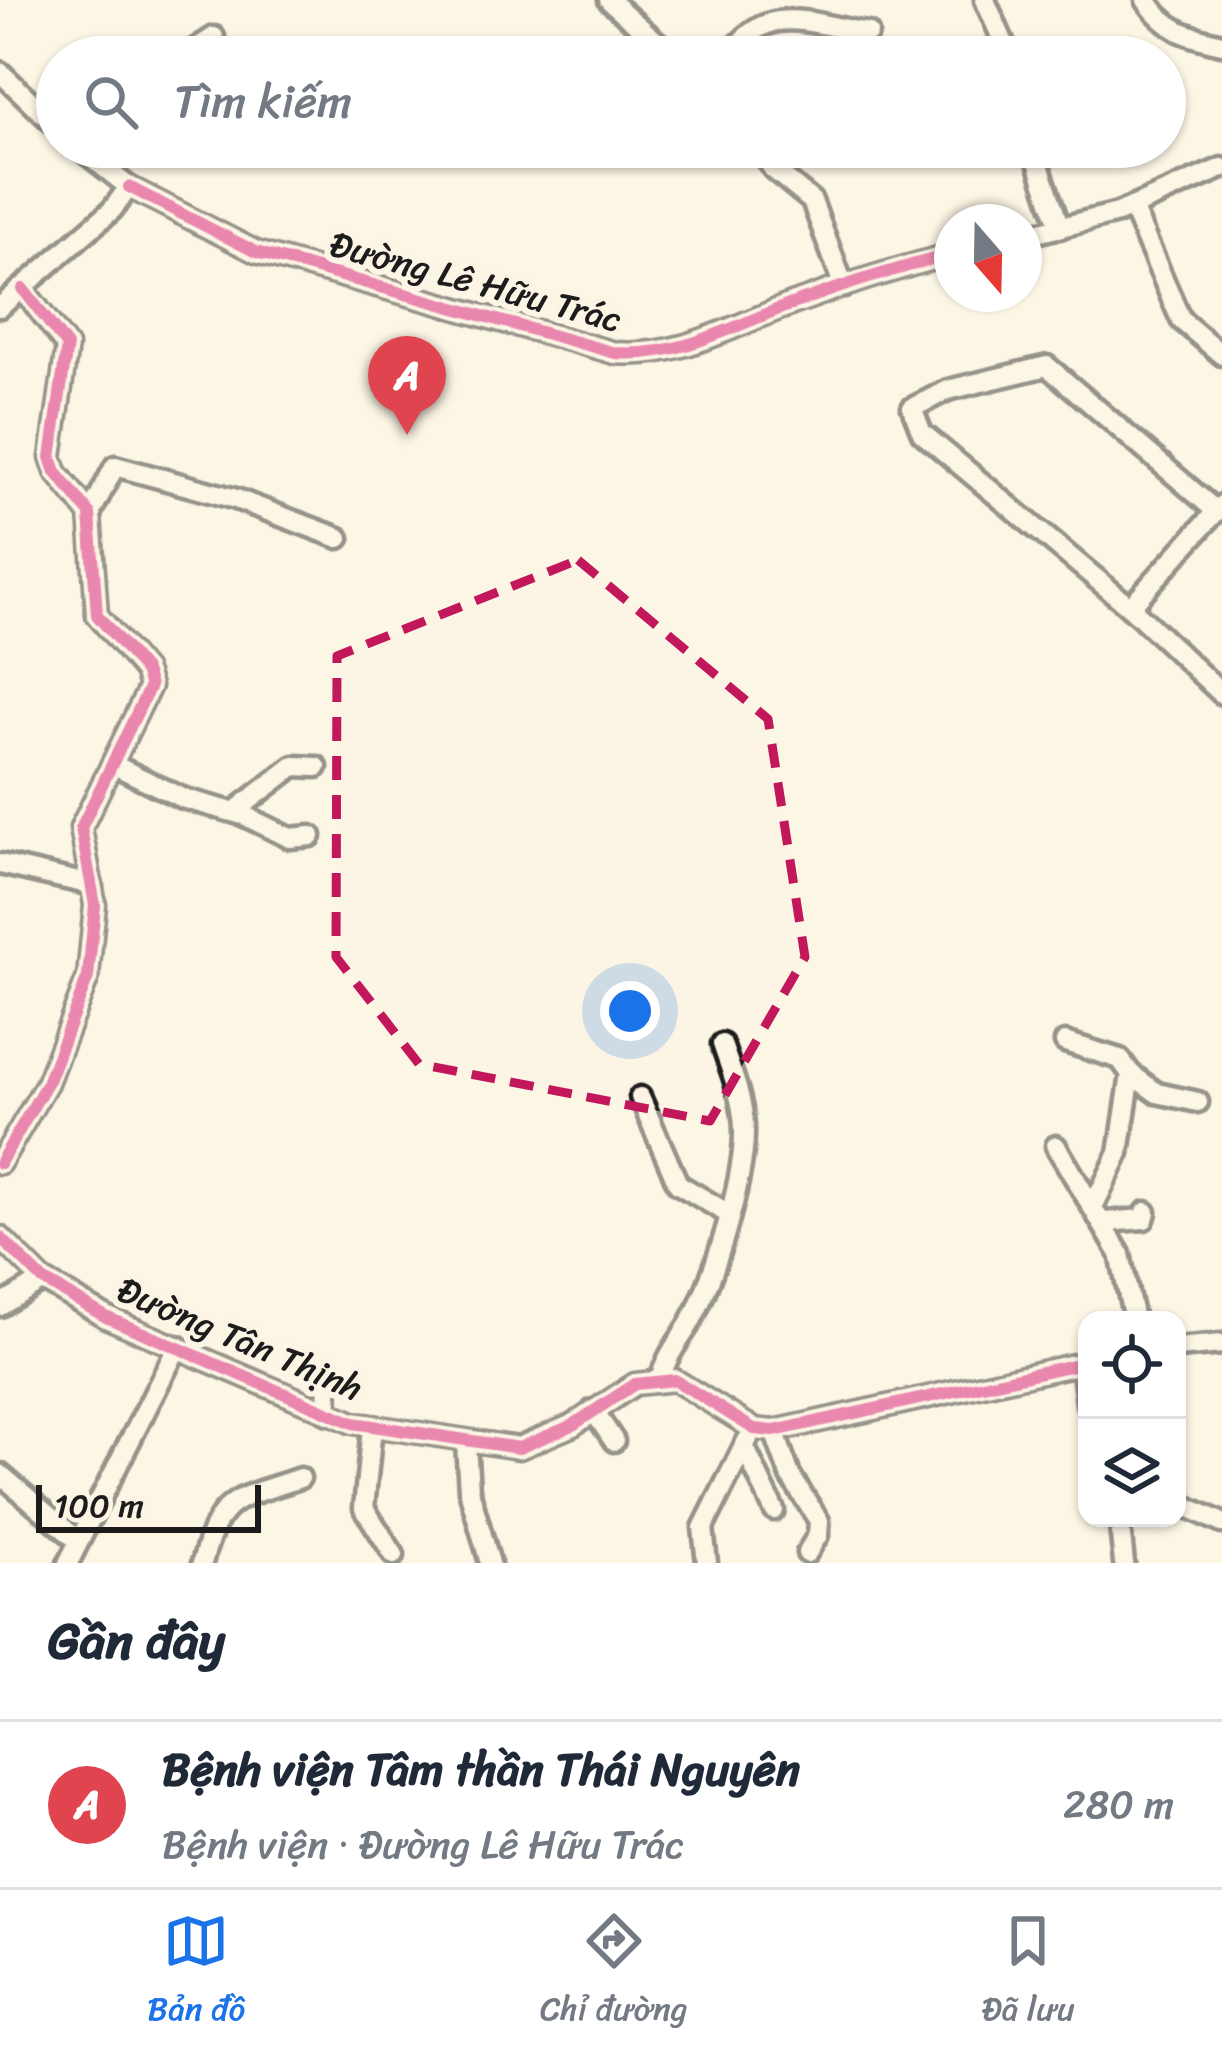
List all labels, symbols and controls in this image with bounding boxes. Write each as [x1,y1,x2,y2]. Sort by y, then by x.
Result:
search box [36,36,1186,168]
text: Tìm kiếm [174,62,352,142]
icon: search [78,69,144,135]
north arrow [934,204,1042,312]
street label: Đường Lê Hữu Trác [322,212,630,352]
pin: A [368,336,446,435]
your location [600,981,660,1041]
street label: Đường Tân Thịnh [107,1258,373,1420]
map controls [1078,1311,1186,1527]
button: locate [1078,1311,1186,1419]
button: layers [1078,1419,1186,1527]
text: 100 m [54,1477,144,1535]
scale bar [36,1479,261,1532]
text: Gần đây [48,1596,225,1686]
text: Bệnh viện Tâm thần Thái Nguyên [162,1730,800,1810]
text: A [74,1770,100,1839]
text: 280 m [1063,1770,1174,1839]
text: Bệnh viện · Đường Lê Hữu Trác [162,1810,685,1879]
tab: Bản đồ [147,1908,245,2038]
tab: Chỉ đường [540,1908,687,2038]
tab: Đã lưu [982,1908,1075,2038]

